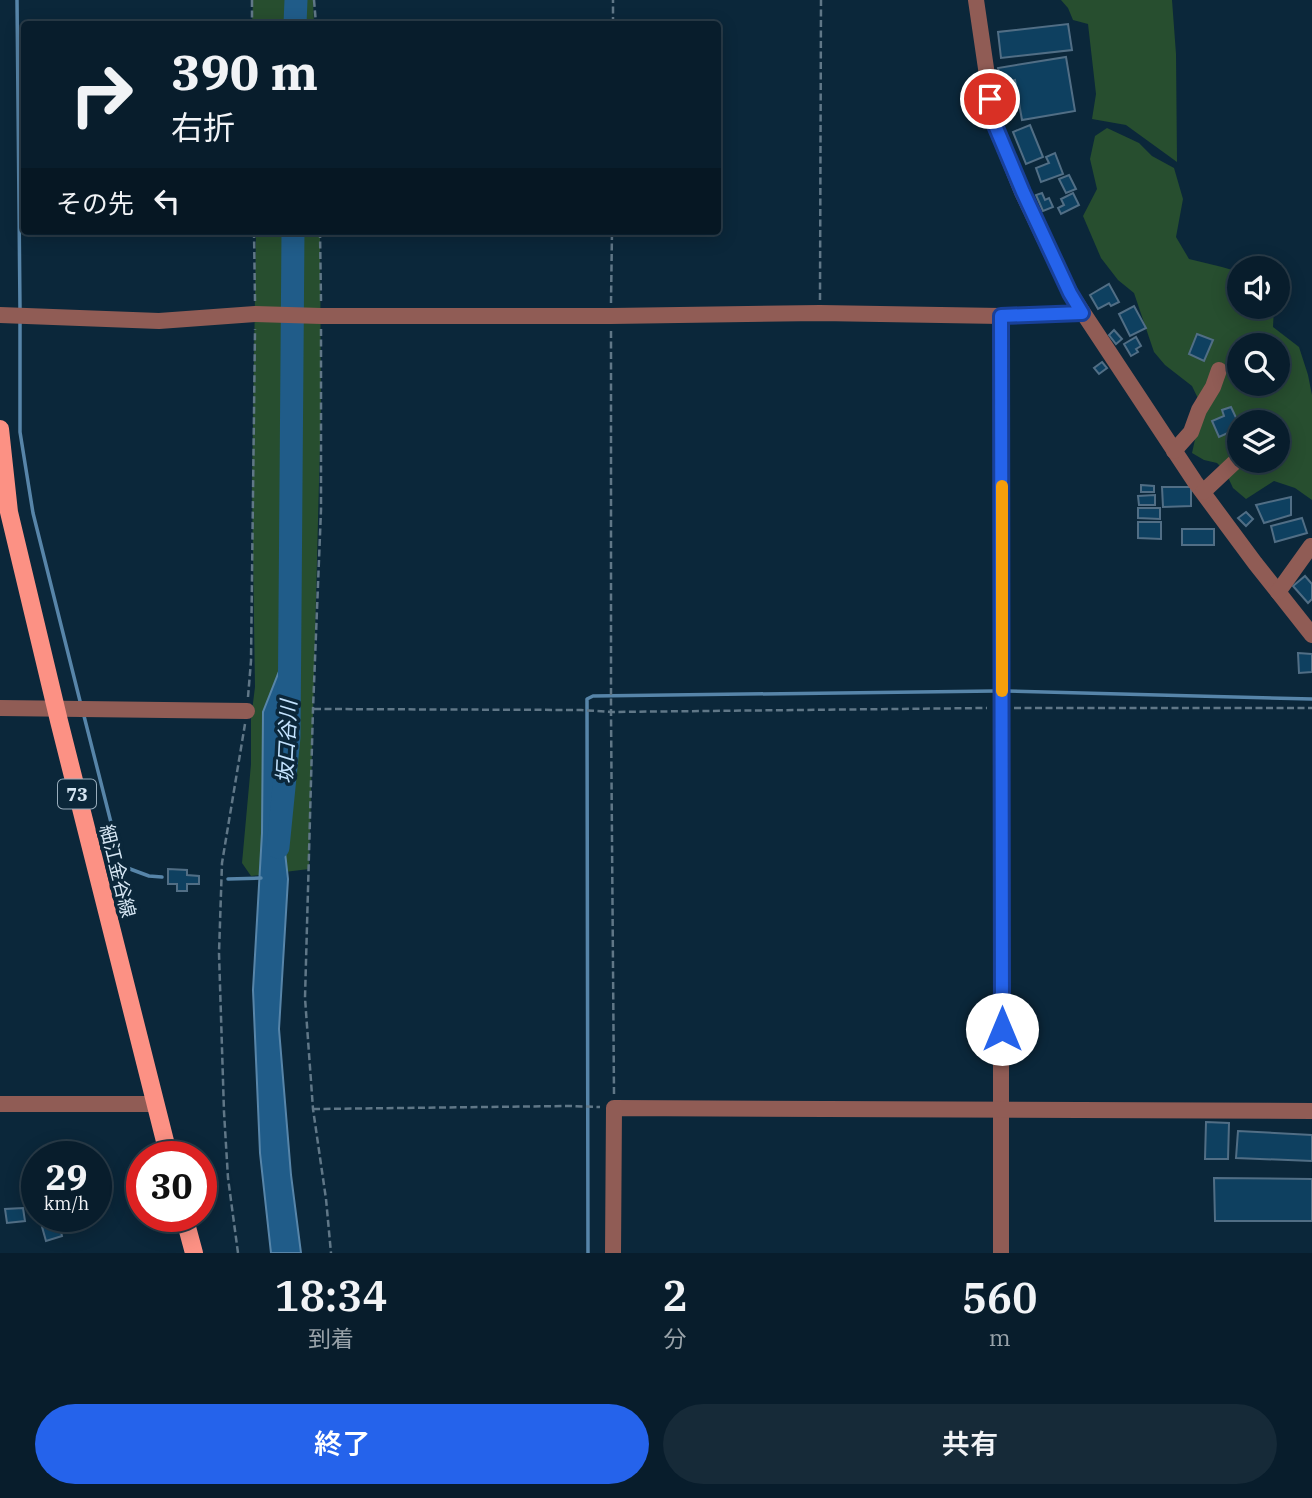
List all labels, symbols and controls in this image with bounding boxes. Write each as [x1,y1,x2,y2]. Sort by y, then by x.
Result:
text: 390 m [171,40,318,103]
icon: right [56,49,147,140]
pin [960,69,1020,129]
icon: arrive [971,80,1009,118]
text: 右折 [171,106,235,148]
icon: left [148,182,186,220]
text: その先 [56,186,134,220]
map controls [1227,256,1290,473]
button: sound [1227,256,1290,319]
button: search [1227,333,1290,396]
button: layers [1227,410,1290,473]
water label: 坂口谷川 [270,697,302,785]
road number: 73 [58,780,96,808]
street label: 細江金谷線 [95,822,141,920]
position arrow [965,992,1039,1066]
speed limit sign: 30 [126,1141,217,1232]
text: 29 [45,1154,88,1200]
text: km/h [44,1192,89,1215]
text: 18:34 [274,1268,388,1323]
text: 2 [662,1268,687,1323]
text: 560 [962,1270,1038,1325]
text: m [989,1322,1011,1352]
text: 到着 [308,1323,354,1353]
text: 分 [663,1323,686,1353]
button: 終了 [35,1404,649,1484]
button: 共有 [663,1404,1277,1484]

